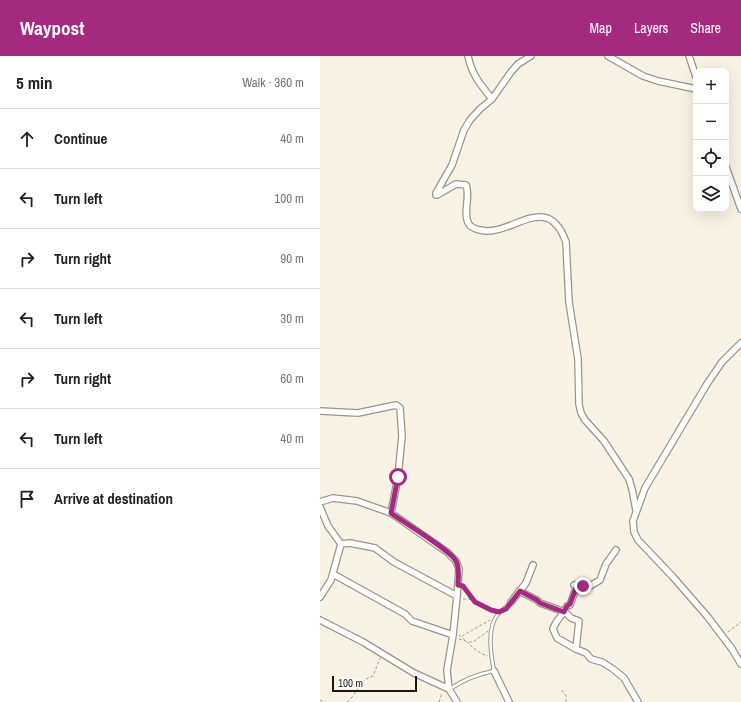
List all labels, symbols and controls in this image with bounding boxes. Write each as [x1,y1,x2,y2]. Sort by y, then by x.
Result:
text: Waypost [20,15,84,41]
text: Map [590,19,612,37]
text: Layers [634,19,668,37]
text: Share [690,19,721,37]
map controls [693,68,729,212]
button: + [693,68,729,104]
text: 5 min [16,71,52,94]
text: Walk · 360 m [242,74,304,91]
button: − [693,104,729,140]
icon: ahead [16,128,38,150]
text: Continue [54,128,107,149]
text: 40 m [280,130,304,147]
button: locate [693,140,729,176]
button: layers [693,176,729,212]
icon: left [16,188,38,210]
text: Turn left [54,188,102,209]
text: 100 m [274,190,304,207]
icon: right [16,248,38,270]
text: Turn right [54,248,111,269]
text: 90 m [280,250,304,267]
icon: left [16,308,38,330]
text: Turn left [54,308,102,329]
text: 30 m [280,310,304,327]
icon: right [16,368,38,390]
text: Turn right [54,368,111,389]
text: 60 m [280,370,304,387]
icon: left [16,428,38,450]
text: Turn left [54,428,102,449]
text: 40 m [280,430,304,447]
route start [389,468,407,486]
icon: arrive [16,488,38,510]
text: Arrive at destination [54,488,173,509]
route end [574,577,592,595]
scale bar [332,674,417,693]
text: 100 m [338,676,363,690]

